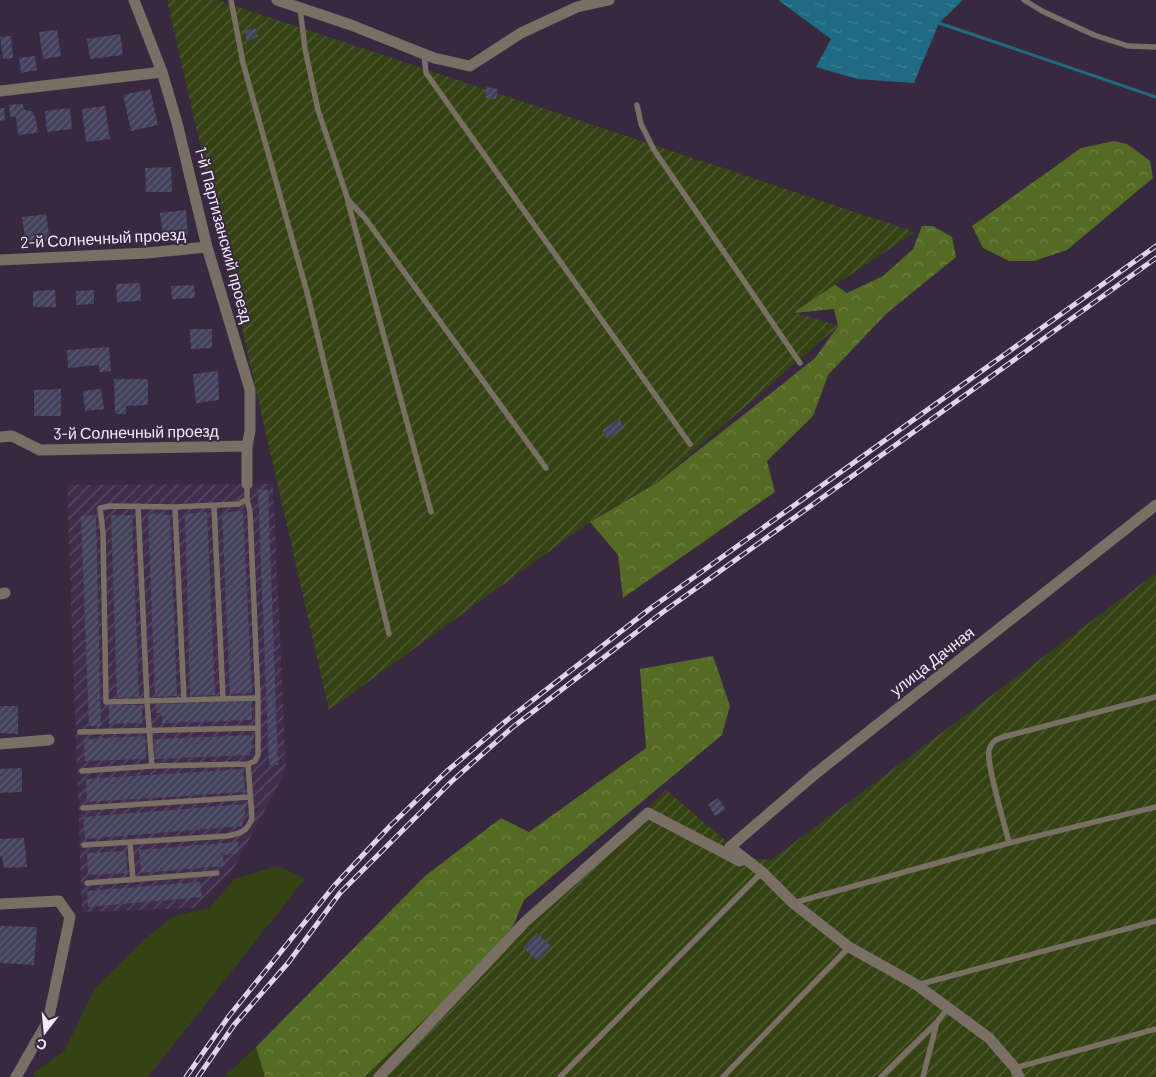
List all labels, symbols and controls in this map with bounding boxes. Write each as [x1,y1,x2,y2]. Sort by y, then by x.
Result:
street label: 1-й Партизанский проезд [192,145,257,326]
street label: 2-й Солнечный проезд [20,224,187,251]
street label: 3-й Солнечный проезд [53,421,220,442]
street label: улица Дачная [886,622,977,699]
north arrow [20,1007,70,1057]
text: С [34,1035,48,1055]

